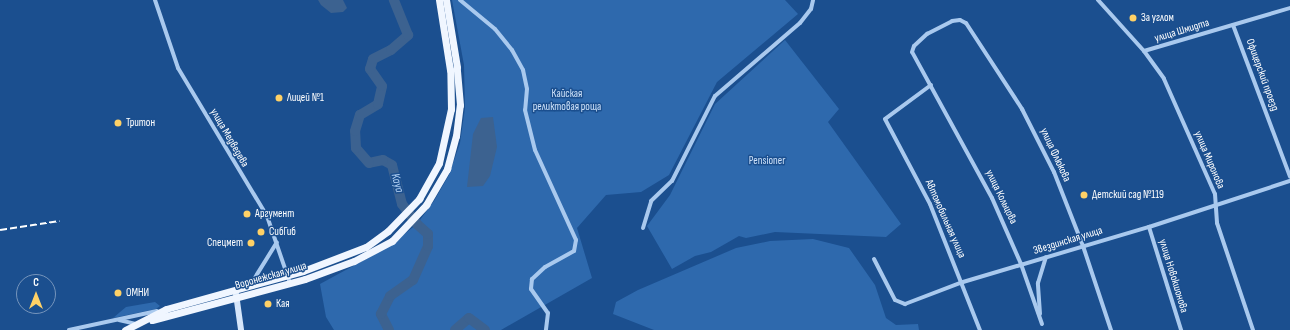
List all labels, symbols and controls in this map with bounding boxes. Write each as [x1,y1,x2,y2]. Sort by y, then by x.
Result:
place label: За углом [1141,11,1174,25]
marker: За углом [1128,13,1138,23]
street label: улица Шмидта [1153,16,1211,46]
street label: Офицерский проезд [1243,37,1281,113]
park label: Кайская реликтовая роща [533,88,601,114]
place label: Лицей №1 [287,91,324,105]
marker: Лицей №1 [274,93,284,103]
street label: улица Медведева [207,106,251,170]
place label: Тритон [126,116,155,130]
marker: Тритон [113,118,123,128]
street label: улица Флюкова [1037,126,1073,184]
street label: улица Миронова [1191,129,1227,191]
park label: Pensioner [749,154,785,168]
street label: улица Кольцова [982,168,1020,226]
water label: Kaya [388,172,406,194]
street label: Автомобильная улица [922,178,968,260]
place label: Детский сад №119 [1092,188,1164,202]
marker: Детский сад №119 [1079,190,1089,200]
place label: Аргумент [255,207,294,221]
marker: Аргумент [242,209,252,219]
street label: Звездинская улица [1032,224,1104,258]
place label: СибГиб [269,225,296,239]
marker: СибГиб [256,227,266,237]
place label: Спецмет [207,236,243,250]
marker: Спецмет [246,238,256,248]
street label: улица Новокшонова [1156,238,1190,314]
street label: Воронежская улица [234,259,308,293]
north arrow [16,274,56,314]
text: С [33,276,39,289]
place label: ОМНИ [126,286,149,300]
marker: ОМНИ [113,288,123,298]
place label: Кая [276,297,289,311]
marker: Кая [263,299,273,309]

